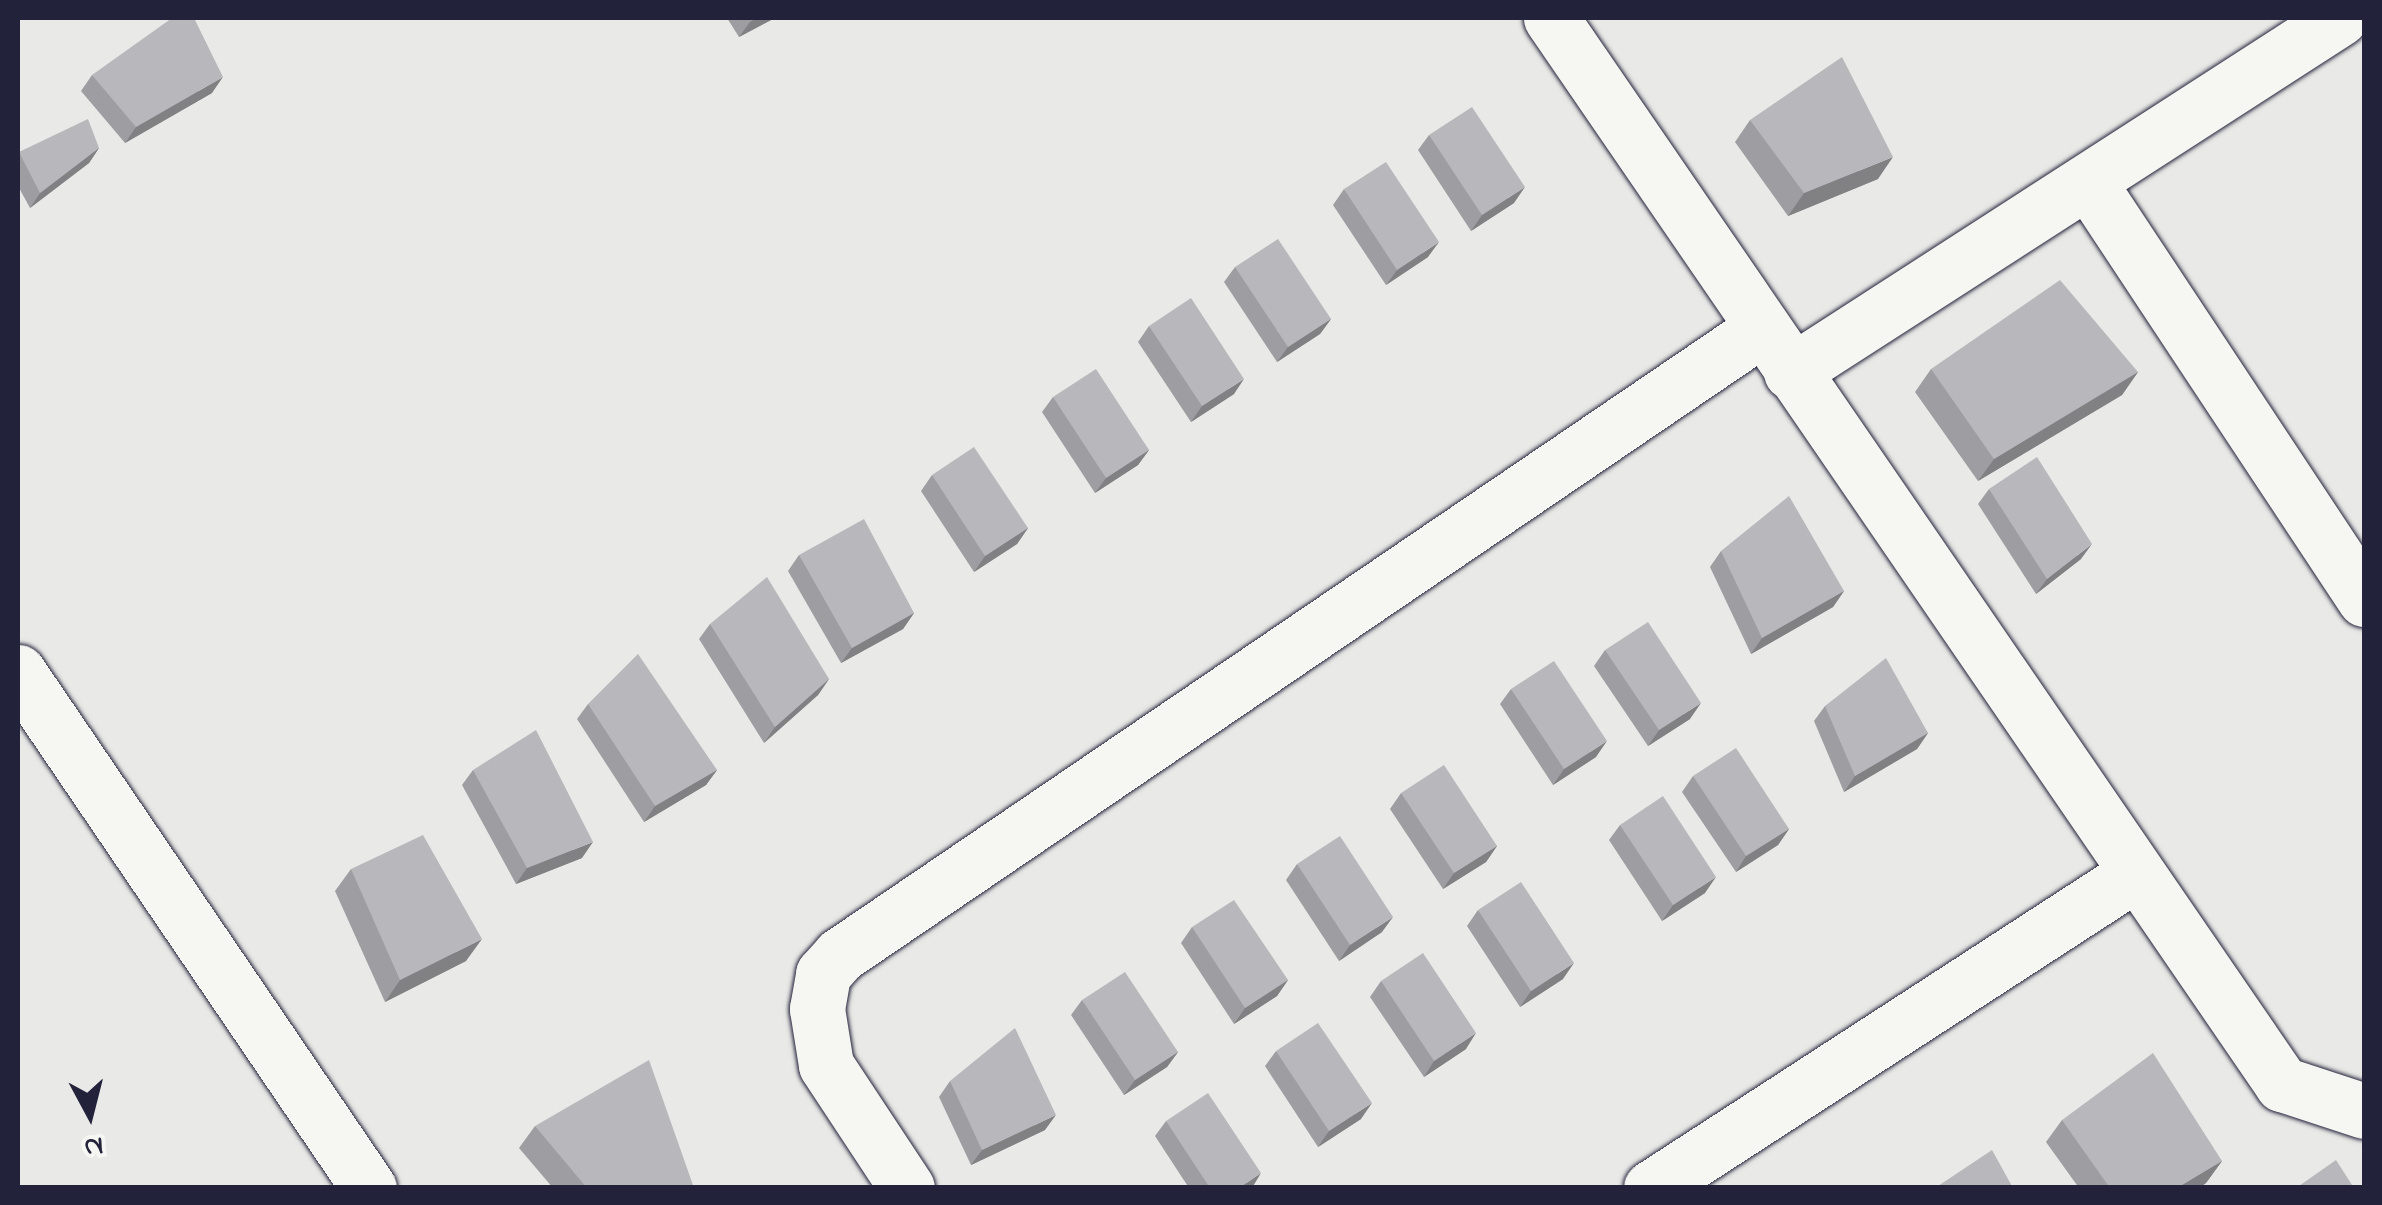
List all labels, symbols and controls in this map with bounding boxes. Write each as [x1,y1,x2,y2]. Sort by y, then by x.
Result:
north arrow [40,1065,140,1165]
text: N [82,1124,106,1167]

